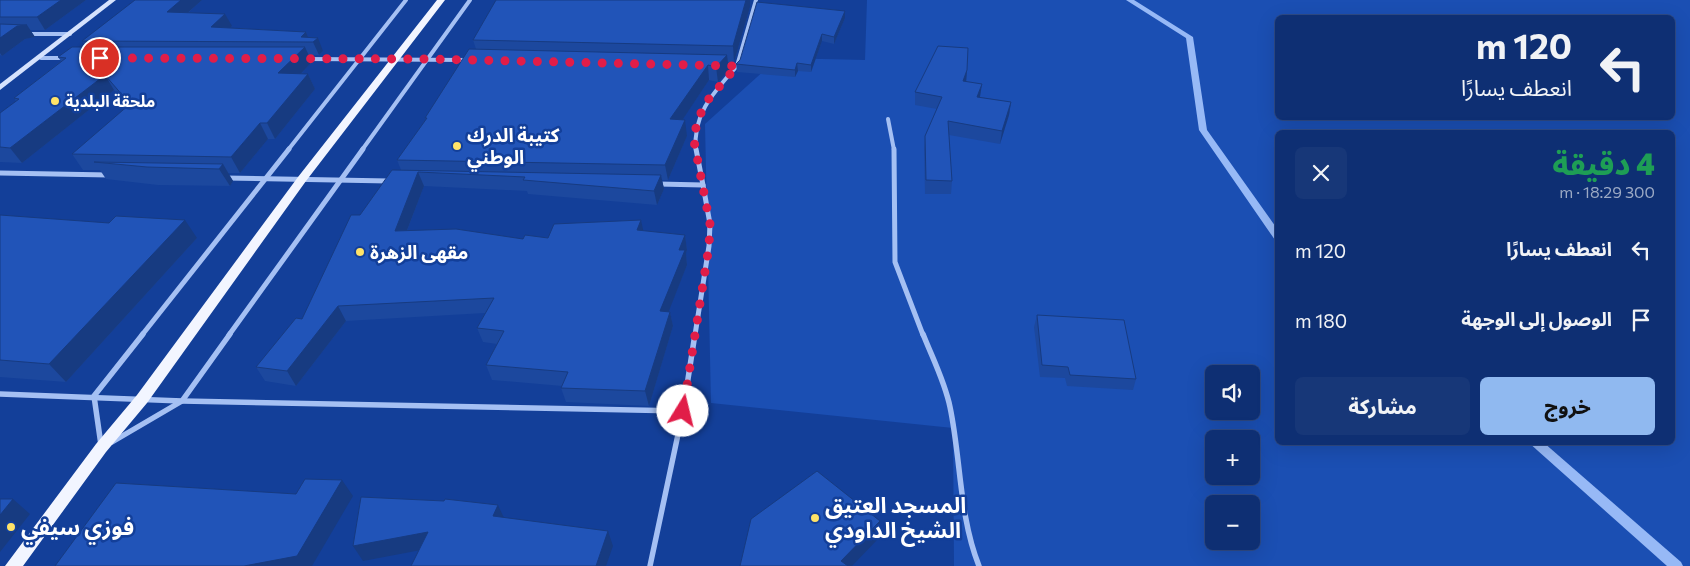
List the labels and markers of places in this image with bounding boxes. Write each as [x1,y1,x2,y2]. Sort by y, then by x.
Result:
pin [79,37,121,79]
place label: ملحقة البلدية [65,91,155,111]
marker: ملحقة البلدية [49,95,61,107]
place label: كتيبة الدرك الوطني [467,123,560,172]
marker: كتيبة الدرك الوطني [451,140,463,152]
place label: مقهى الزهرة [370,240,468,264]
marker: مقهى الزهرة [354,246,366,258]
place label: المسجد العتيق الشيخ الداودي [825,491,966,548]
marker: المسجد العتيق الشيخ الداودي [809,512,821,524]
place label: فوزي سيفي [21,513,134,545]
marker: فوزي سيفي [5,521,17,533]

